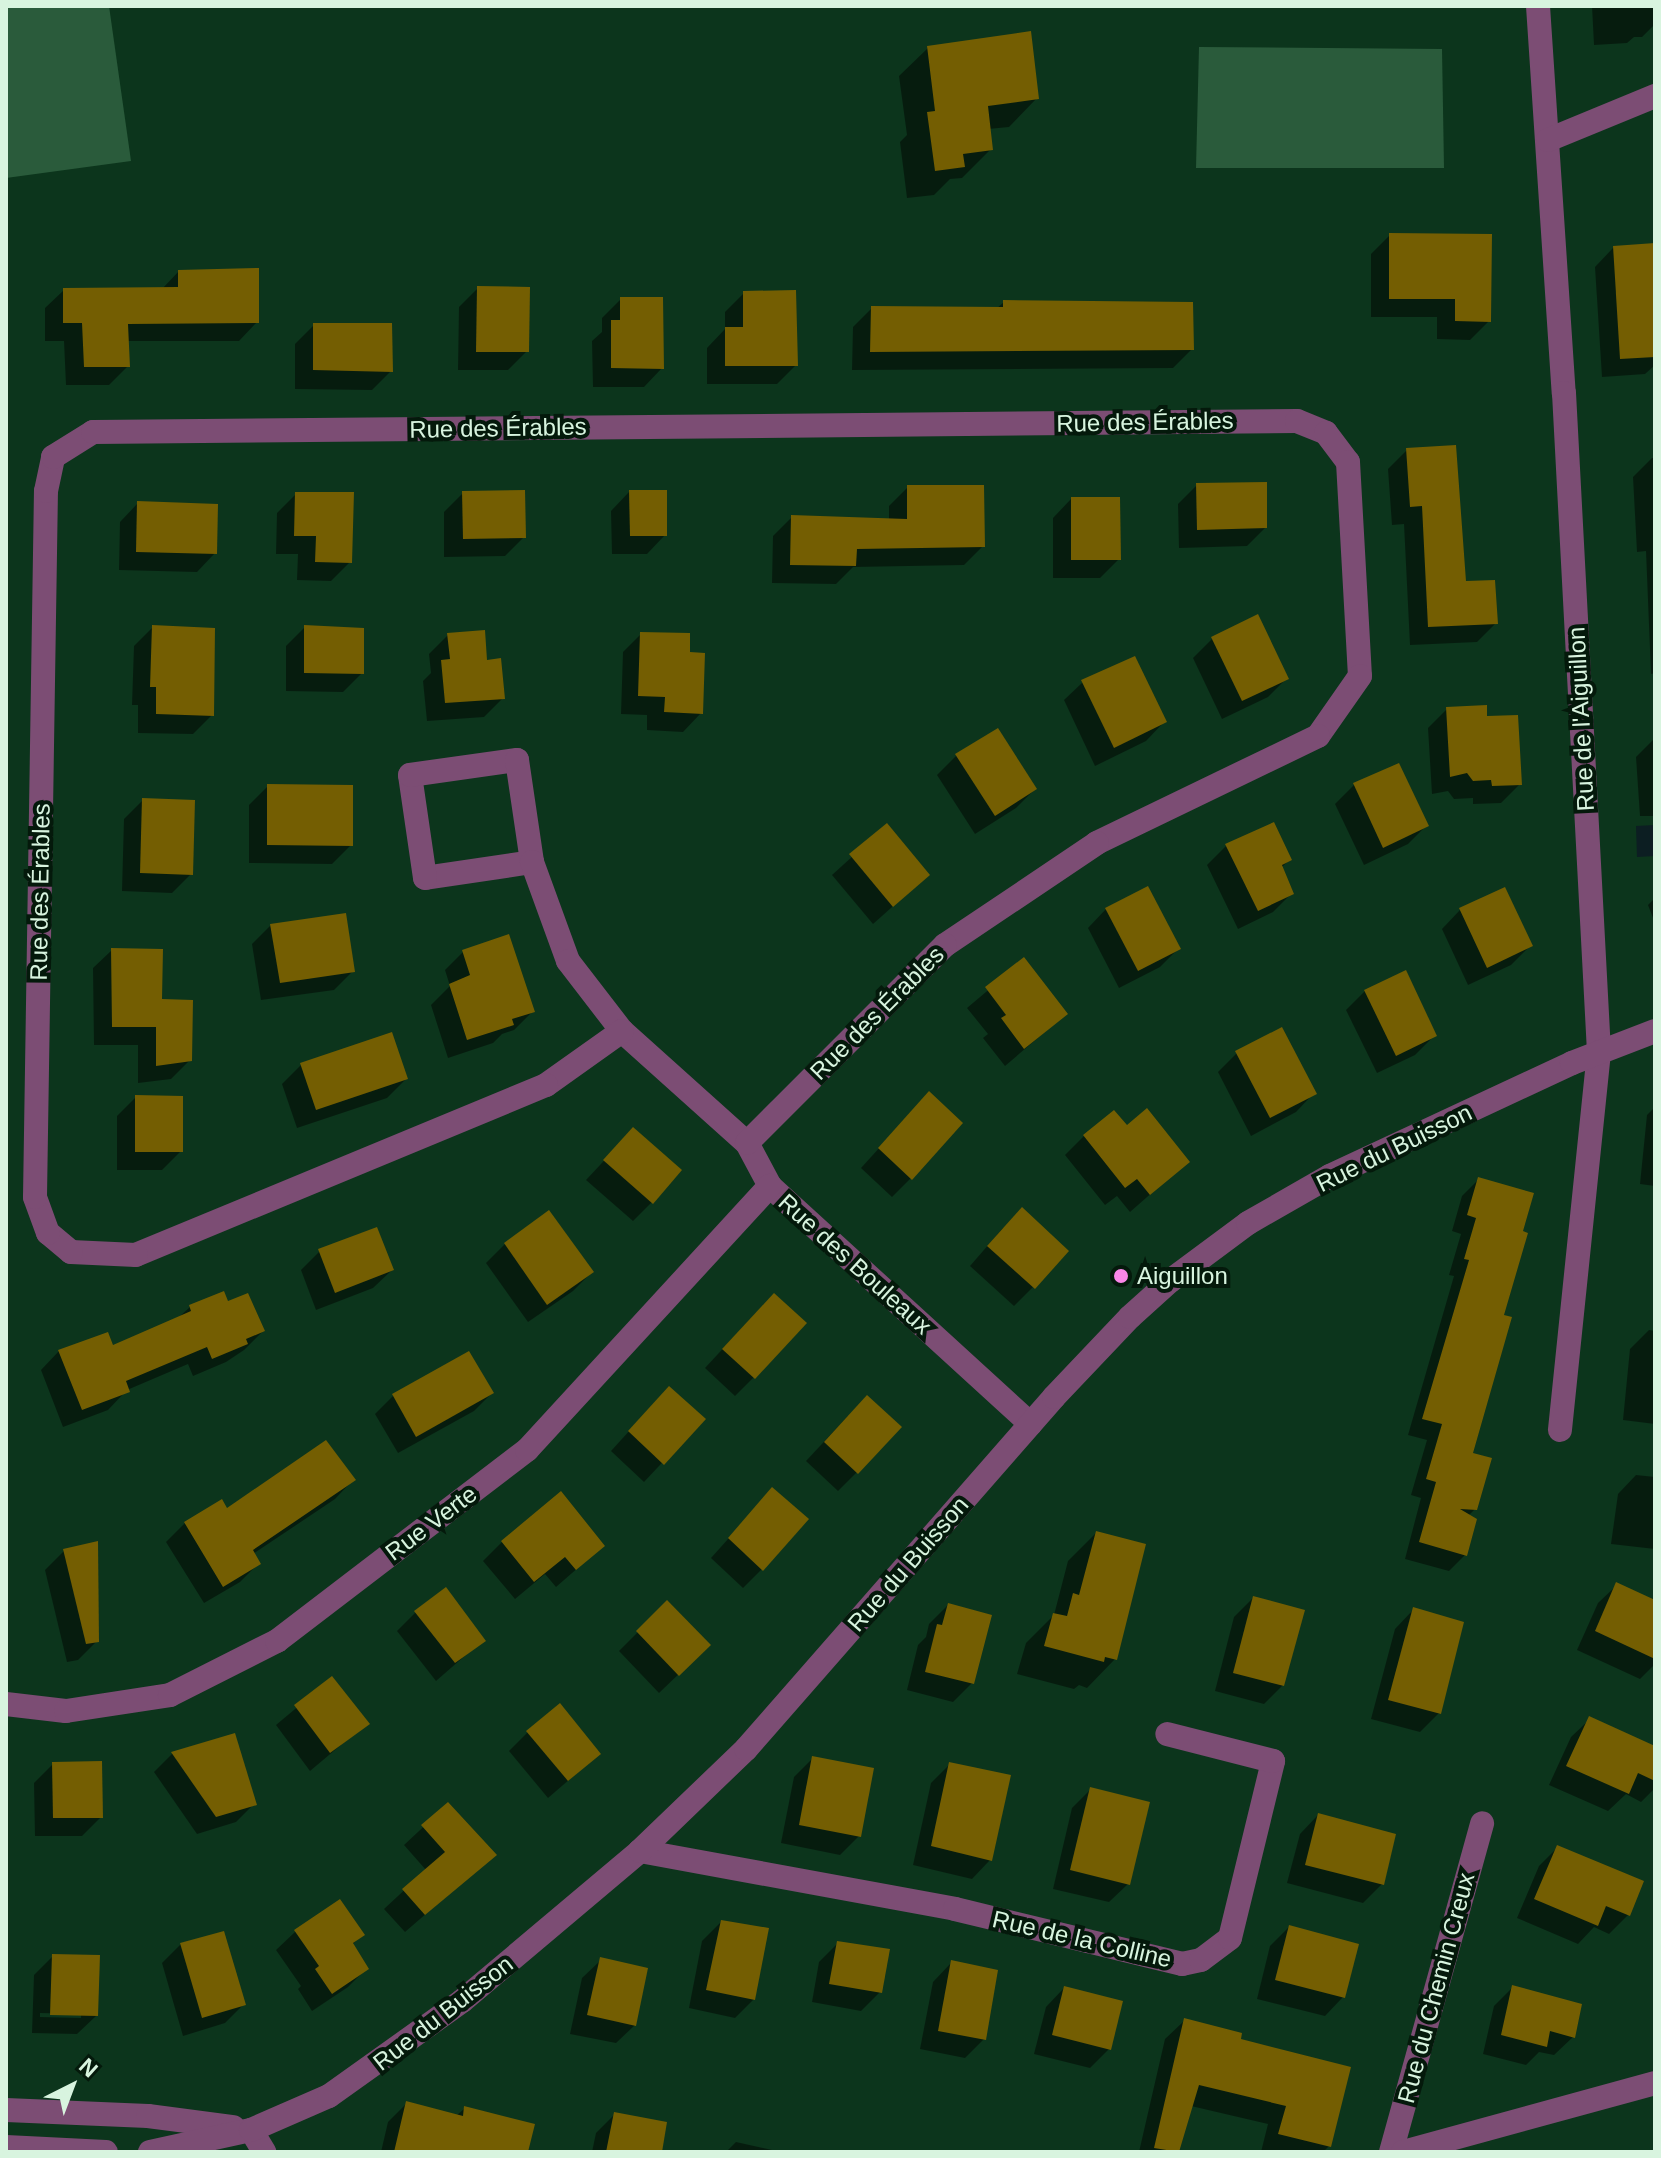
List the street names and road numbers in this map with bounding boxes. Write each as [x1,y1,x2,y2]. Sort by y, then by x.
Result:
street label: Rue des Érables [1056,406,1234,438]
street label: Rue des Érables [409,412,587,444]
street label: Rue de l'Aiguillon [1562,626,1600,812]
street label: Rue des Érables [24,803,56,981]
street label: Rue des Érables [804,940,950,1086]
street label: Rue du Buisson [1312,1098,1476,1198]
street label: Rue des Bouleaux [772,1188,938,1340]
street label: Rue Verte [380,1479,482,1567]
street label: Rue du Buisson [842,1491,974,1637]
street label: Rue du Chemin Creux [1391,1870,1481,2106]
street label: Rue de la Colline [990,1904,1174,1974]
street label: Rue du Buisson [367,1949,519,2077]

